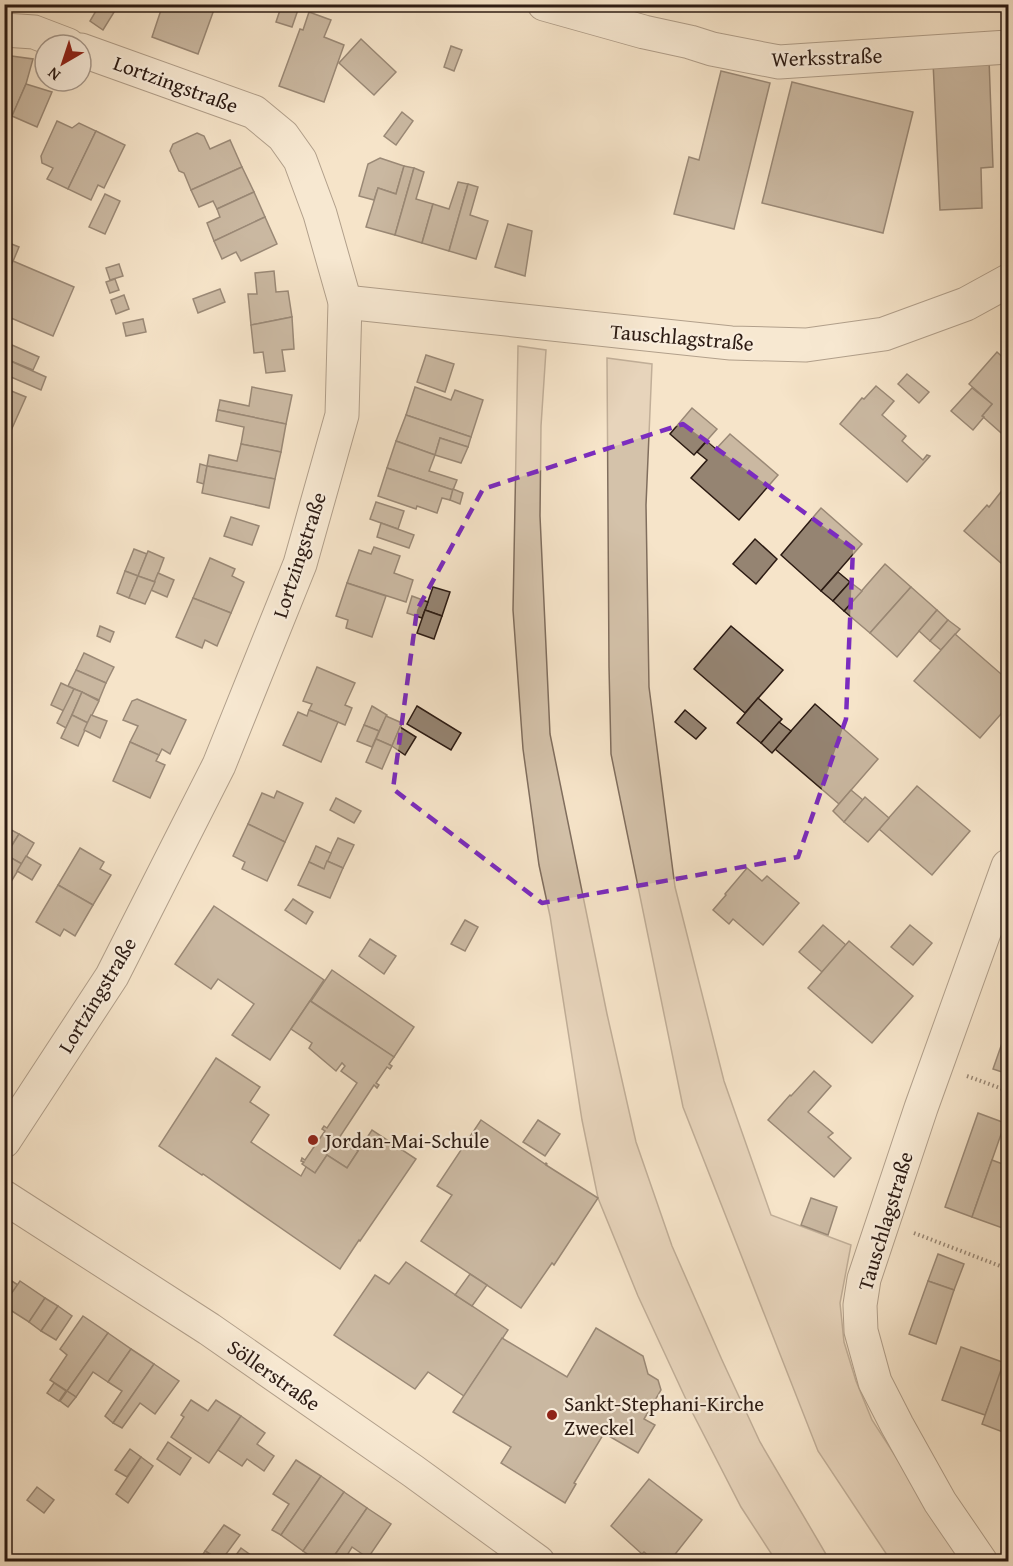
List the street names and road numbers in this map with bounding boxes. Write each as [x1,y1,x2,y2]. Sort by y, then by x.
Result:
street label: Werksstraße [771,40,883,74]
street label: Lortzingstraße [109,47,243,121]
street label: Tauschlagstraße [609,315,755,359]
street label: Lortzingstraße [264,488,334,622]
street label: Lortzingstraße [50,931,144,1059]
street label: Tauschlagstraße [849,1148,921,1294]
street label: Söllerstraße [221,1331,327,1419]

